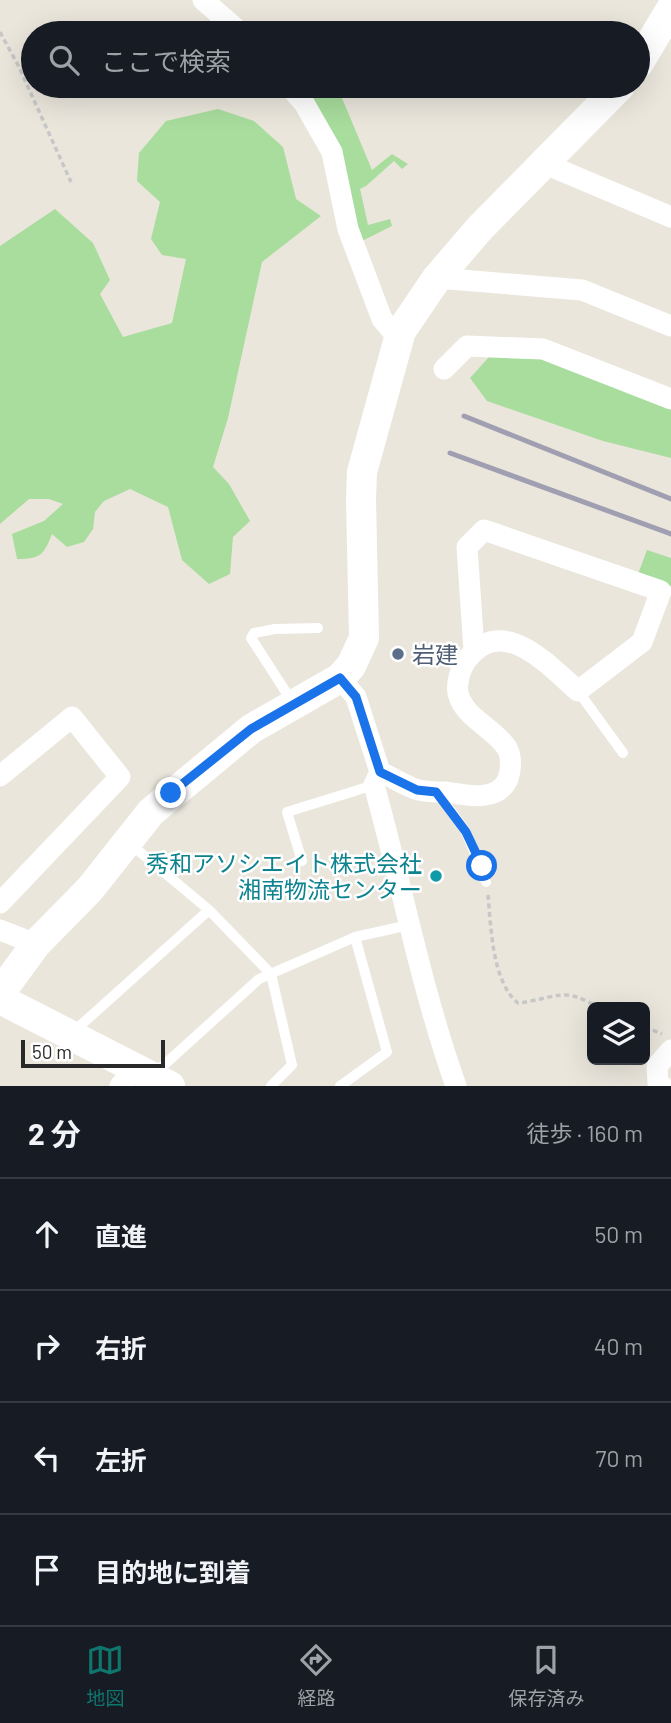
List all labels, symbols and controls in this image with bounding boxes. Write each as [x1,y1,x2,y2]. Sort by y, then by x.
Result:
search box [21,21,650,98]
icon: search [45,41,83,79]
text: ここで検索 [101,45,231,76]
place label: 岩建 [412,640,458,668]
marker: 岩建 [390,646,406,662]
route end [155,777,186,808]
place label: 秀和アソシエイト株式会社 湘南物流センター [146,849,422,903]
route start [466,850,497,881]
marker: 秀和アソシエイト株式会社 湘南物流センター [428,868,444,884]
map controls [587,1002,650,1065]
button: layers [587,1002,650,1065]
scale bar [21,1037,164,1069]
text: 50 m [32,1040,72,1063]
text: 2 分 [28,1115,81,1151]
text: 徒歩 · 160 m [526,1119,643,1147]
icon: ahead [28,1215,66,1253]
text: 直進 [95,1220,147,1251]
text: 50 m [595,1220,643,1248]
icon: right [28,1327,66,1365]
text: 右折 [95,1332,147,1363]
text: 40 m [594,1332,643,1360]
icon: left [28,1439,66,1477]
text: 左折 [95,1444,147,1475]
text: 70 m [596,1444,643,1472]
icon: arrive [28,1551,66,1589]
text: 目的地に到着 [95,1556,251,1587]
tab: 地図 [86,1641,125,1710]
tab: 経路 [297,1641,336,1710]
tab: 保存済み [508,1641,585,1710]

